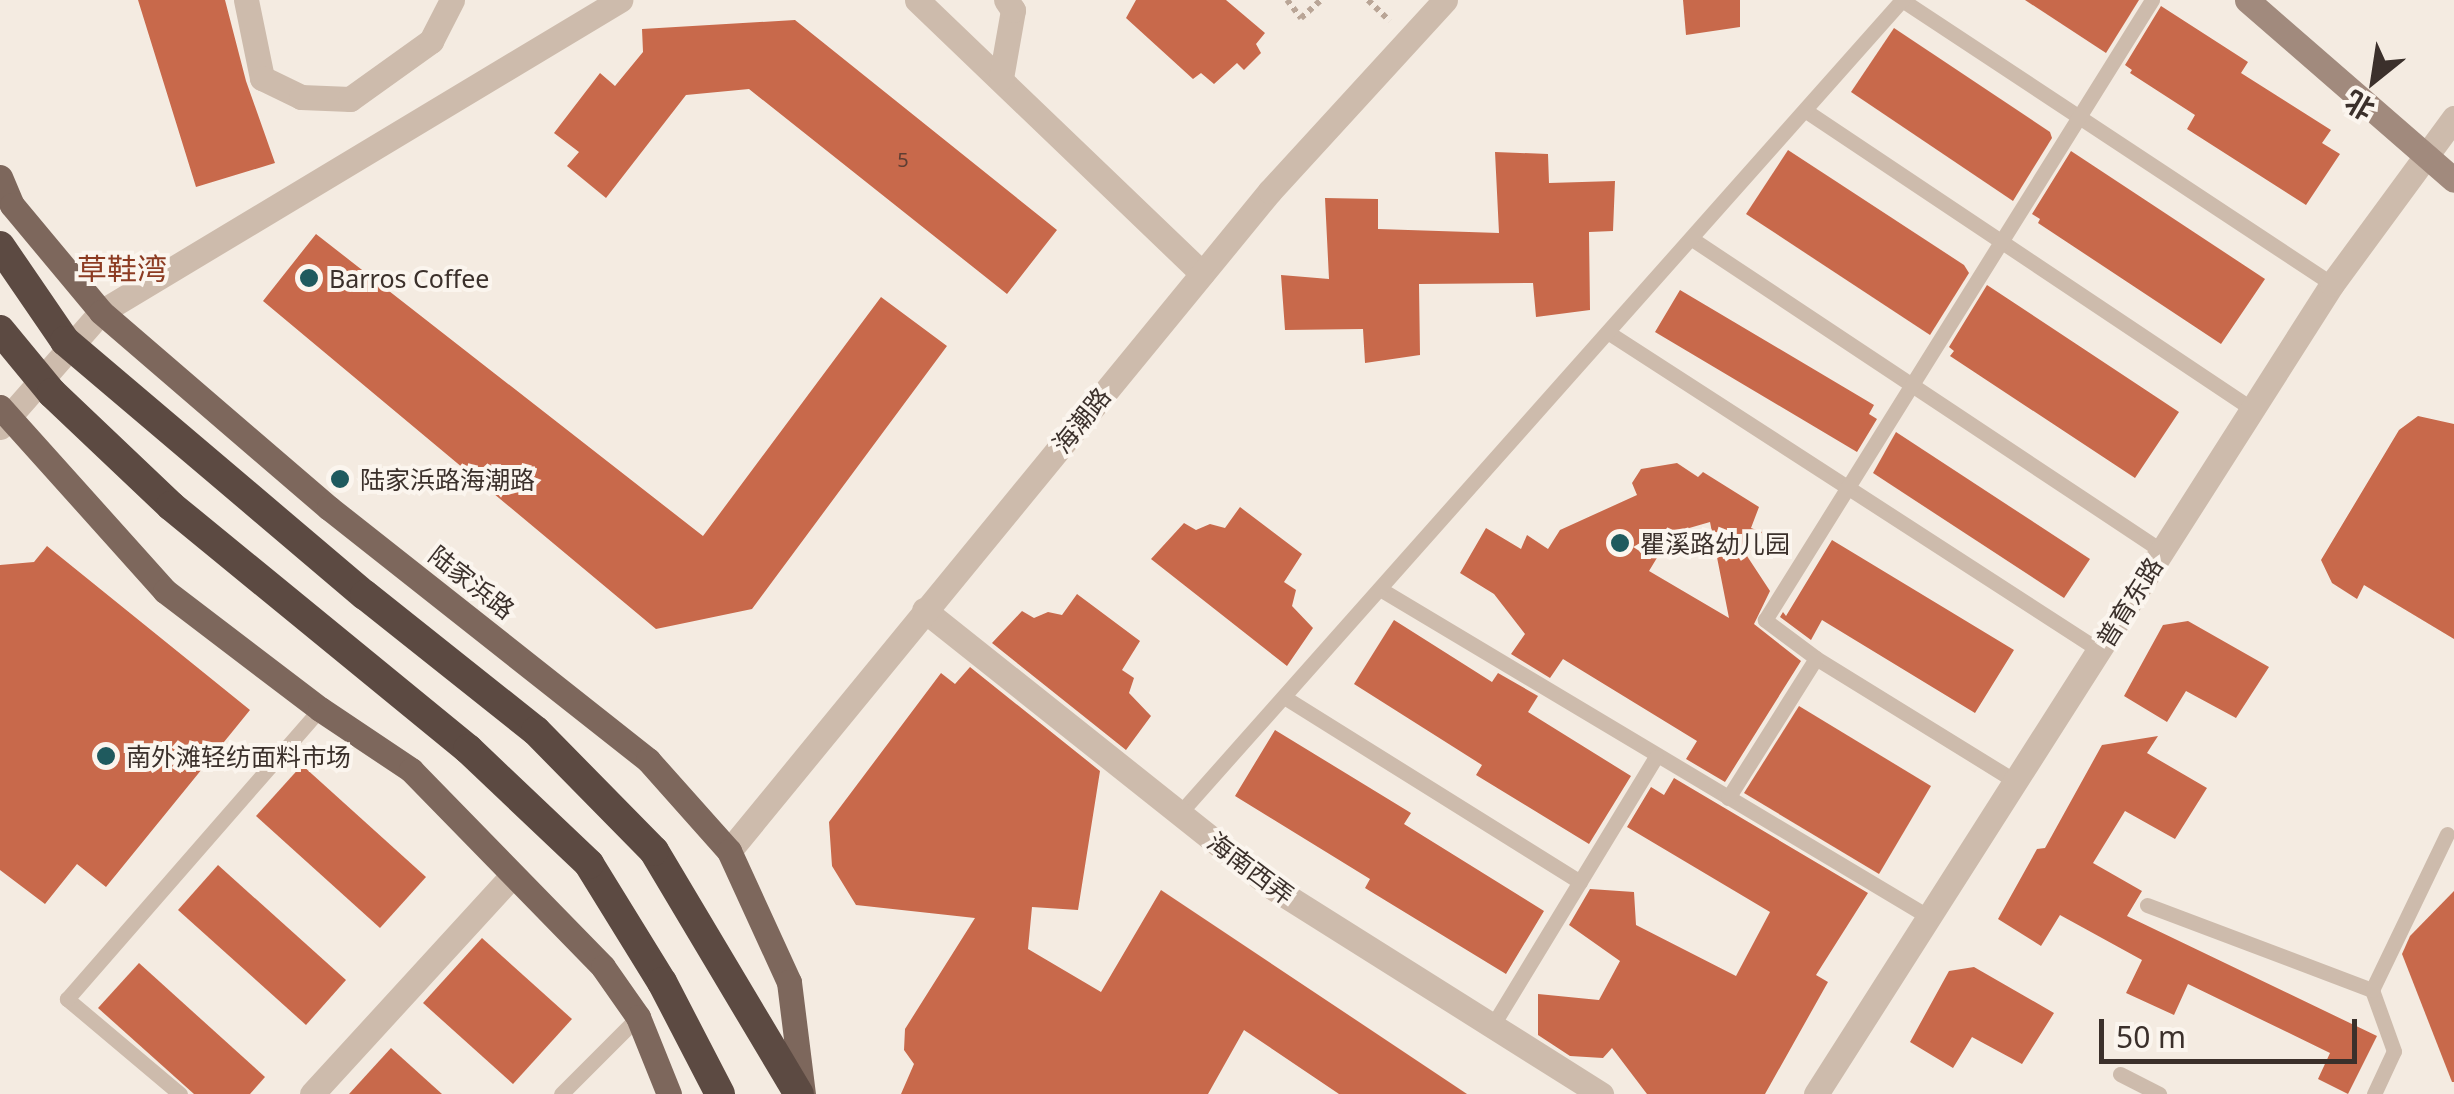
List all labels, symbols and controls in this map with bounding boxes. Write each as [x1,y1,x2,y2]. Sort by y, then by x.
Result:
north arrow [2324,30,2424,130]
text: 北 [2337,83,2381,129]
house number: 5 [897,147,909,171]
district label: 草鞋湾 [77,251,167,287]
place label: Barros Coffee [329,263,489,293]
marker: Barros Coffee [298,267,320,289]
street label: 海潮路 [1046,381,1116,459]
place label: 陆家浜路海潮路 [360,464,535,494]
marker: 陆家浜路海潮路 [329,468,351,490]
place label: 瞿溪路幼儿园 [1640,528,1790,558]
marker: 瞿溪路幼儿园 [1609,532,1631,554]
street label: 陆家浜路 [423,539,521,625]
street label: 普育东路 [2090,552,2168,652]
place label: 南外滩轻纺面料市场 [126,741,351,771]
marker: 南外滩轻纺面料市场 [95,745,117,767]
street label: 海南西弄 [1202,826,1300,910]
scale bar [2104,999,2362,1061]
text: 50 m [2116,1016,2186,1057]

